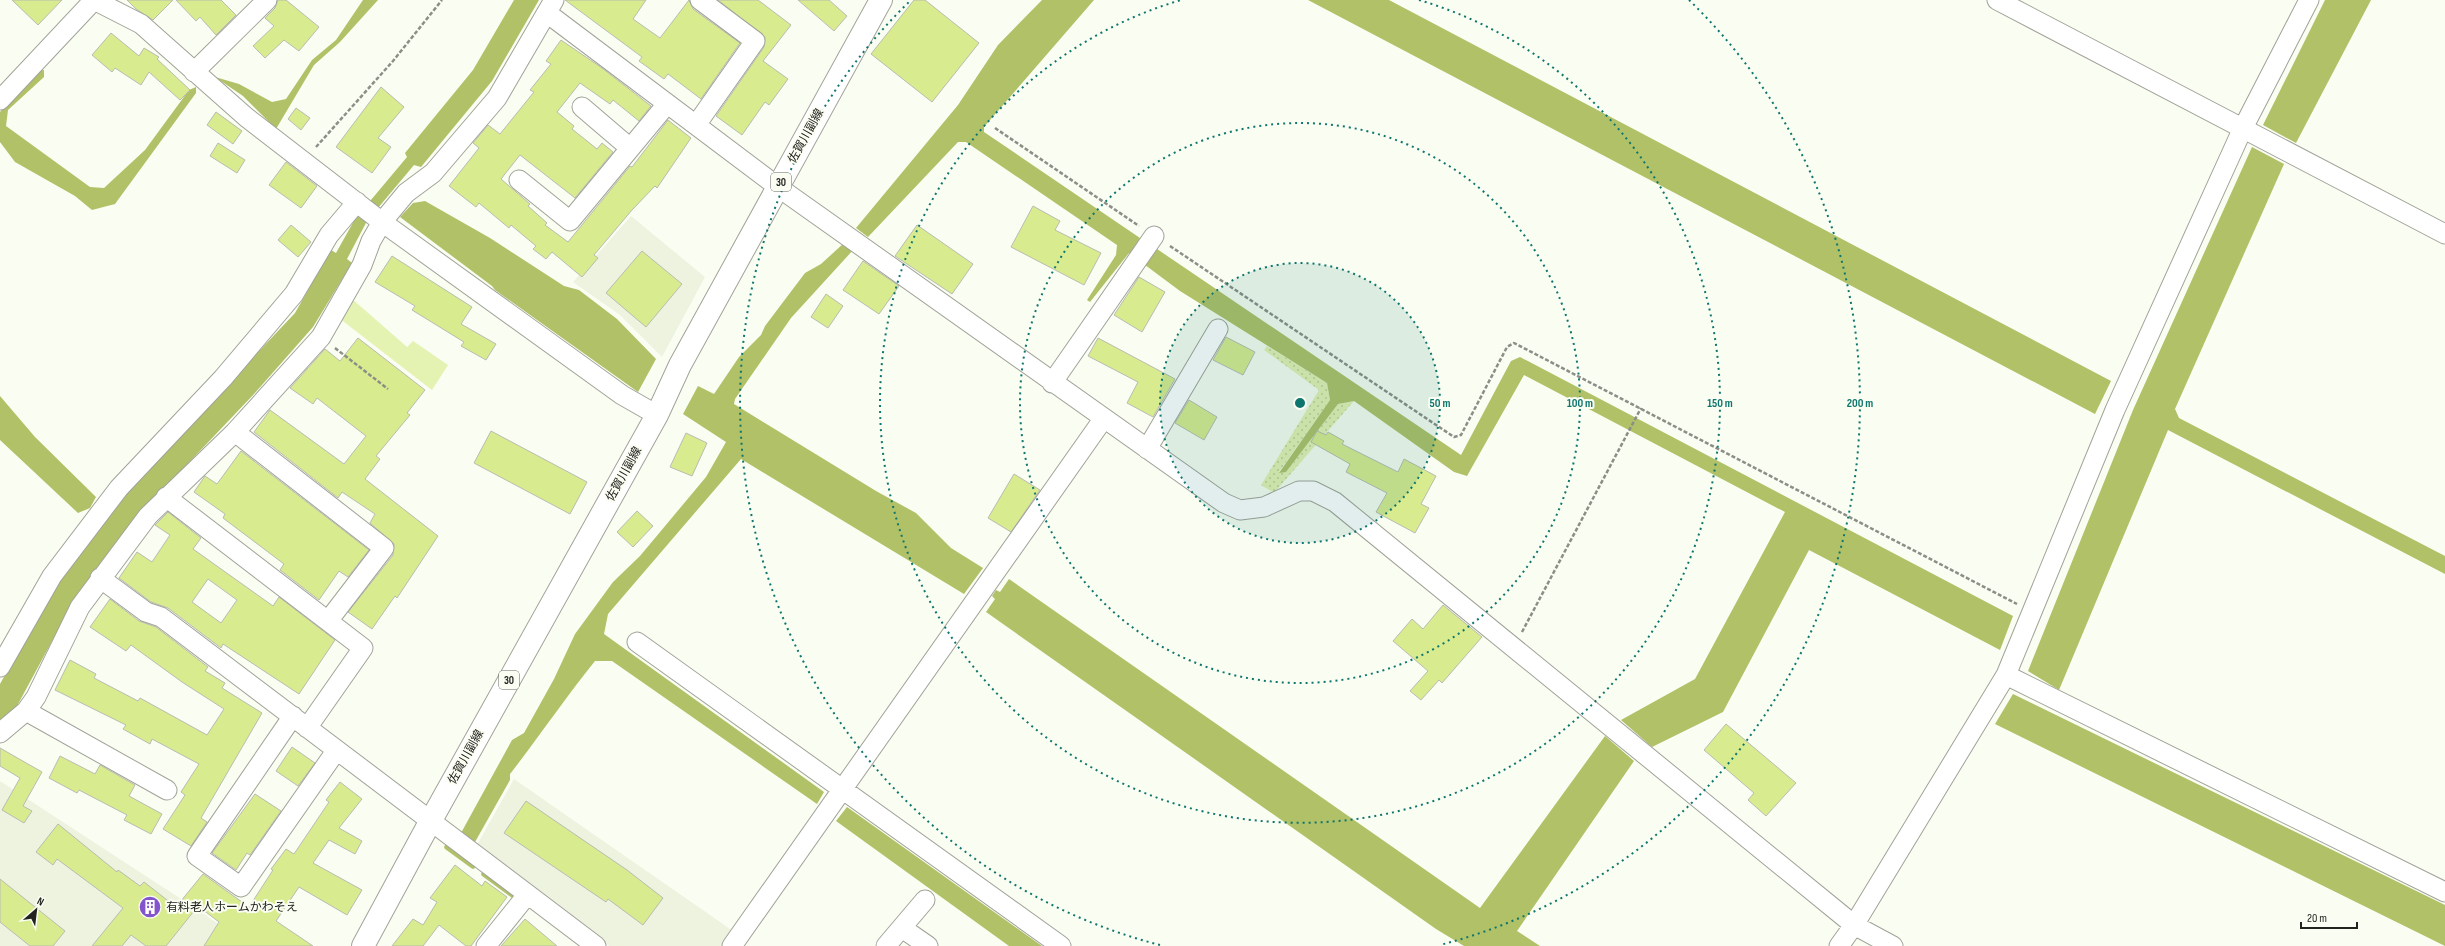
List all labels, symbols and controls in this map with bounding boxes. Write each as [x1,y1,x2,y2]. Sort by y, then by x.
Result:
street label: 佐賀川副線 [785,106,827,166]
road number: 30 [771,173,791,191]
centre of rings [1293,396,1307,410]
text: 50 m [1430,396,1450,411]
text: 100 m [1567,396,1593,411]
text: 150 m [1707,396,1733,411]
text: 200 m [1847,396,1873,411]
street label: 佐賀川副線 [603,444,645,504]
road number: 30 [499,671,519,689]
street label: 佐賀川副線 [445,727,487,787]
north arrow [16,890,56,930]
text: N [35,894,46,909]
building icon: 有料老人ホームかわそえ [137,894,163,920]
place label: 有料老人ホームかわそえ [166,900,298,915]
scale bar [2301,904,2357,930]
text: 20 m [2307,911,2327,926]

